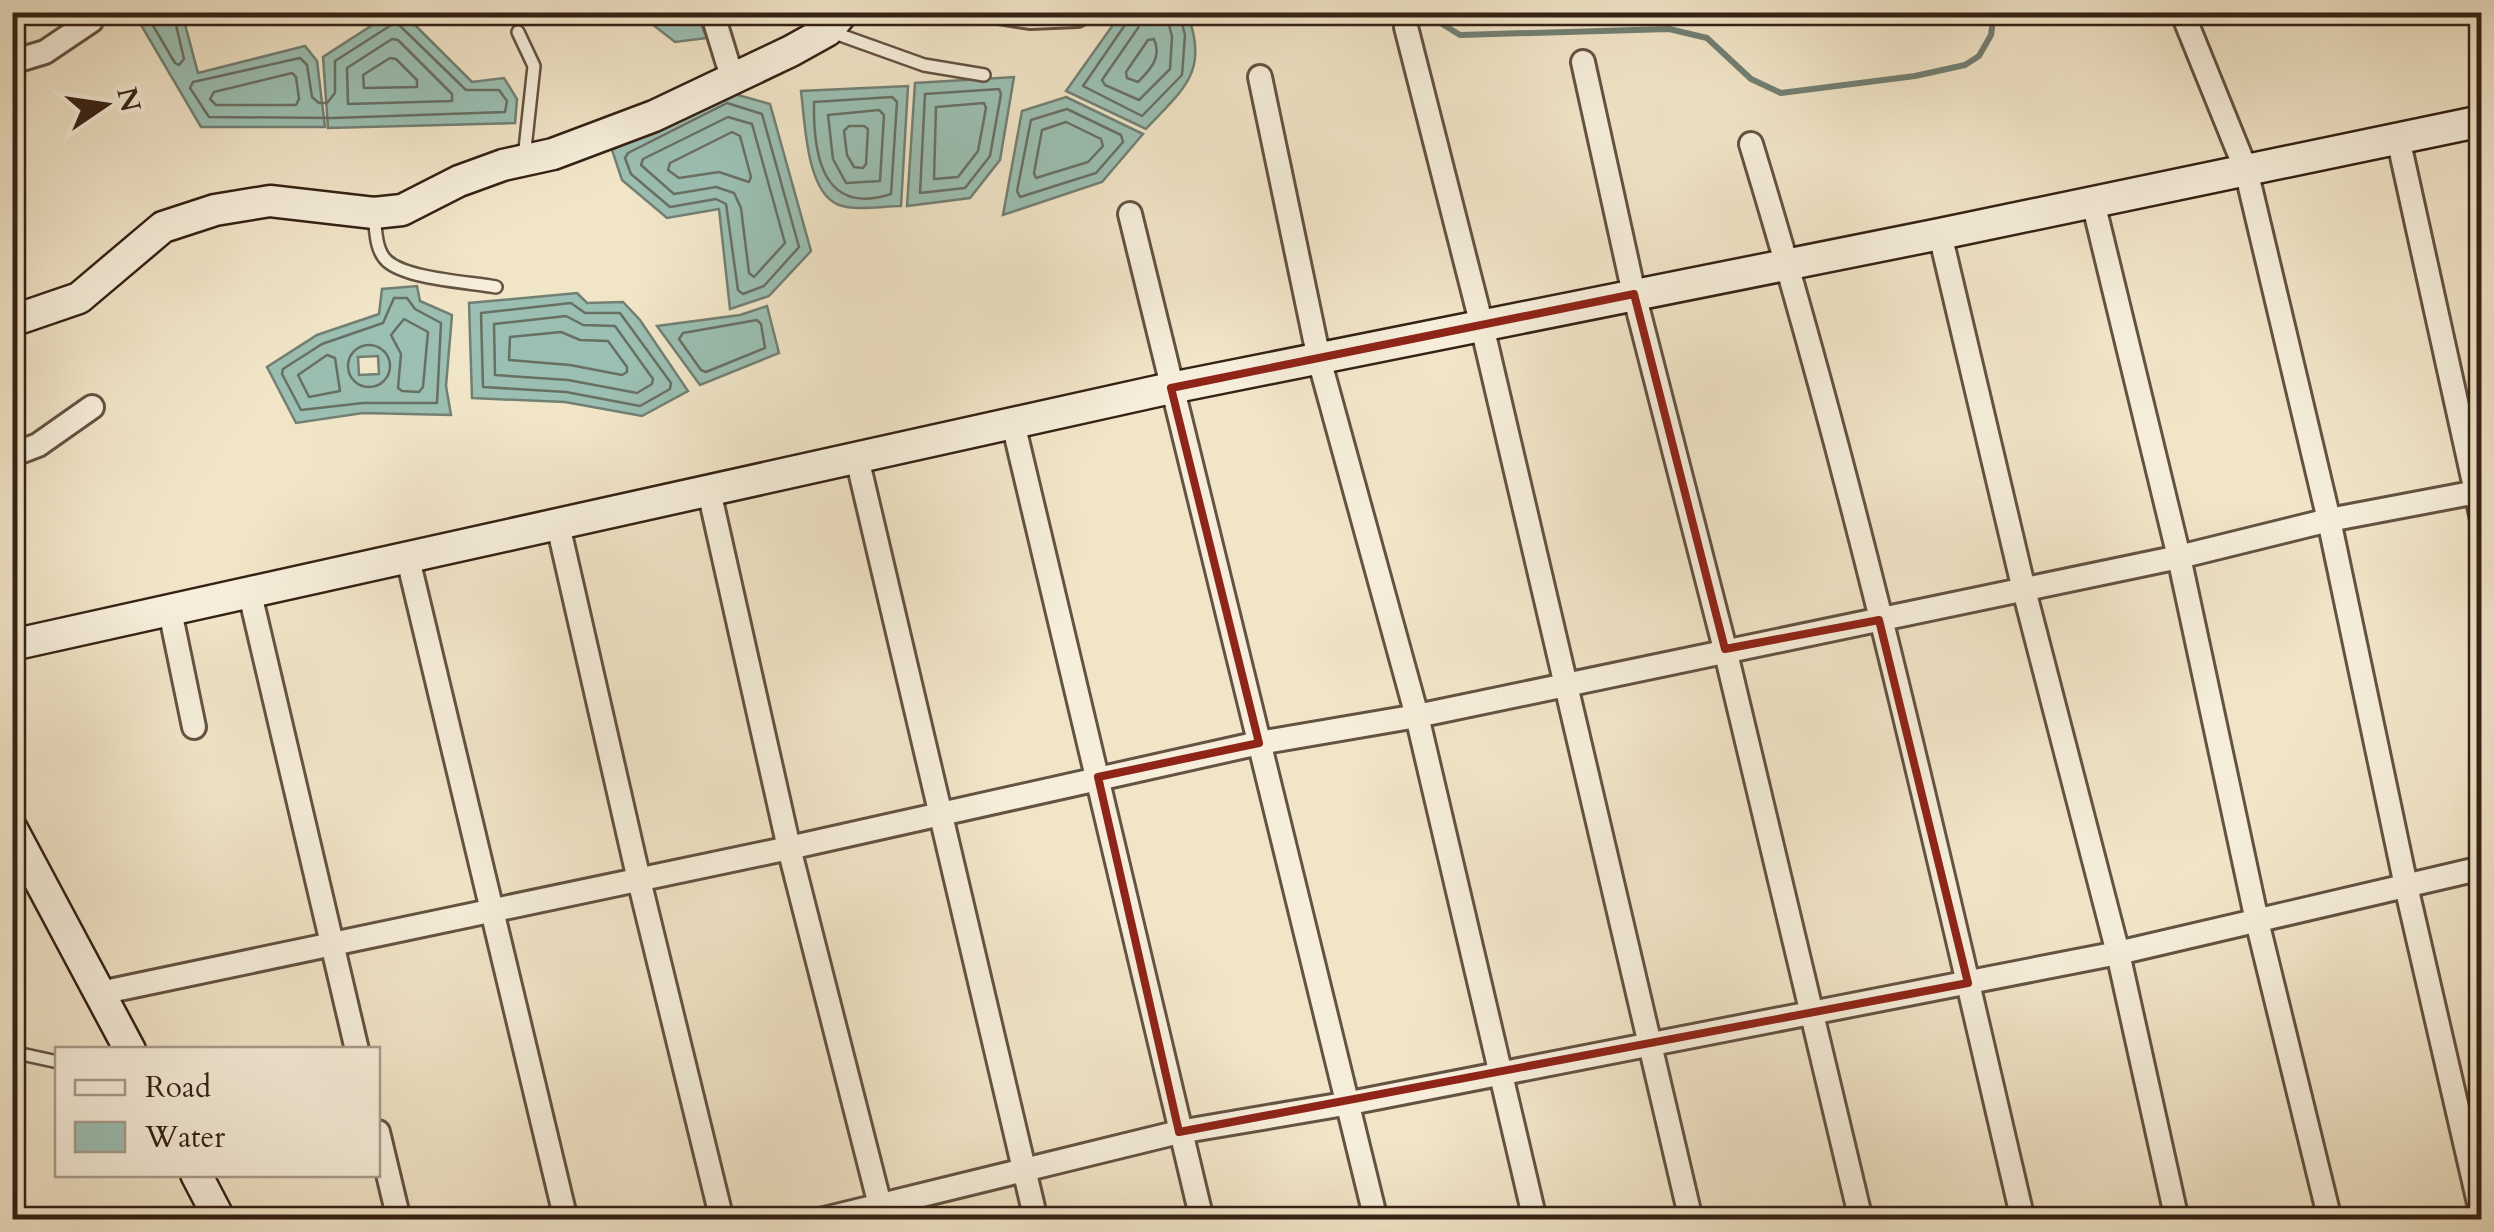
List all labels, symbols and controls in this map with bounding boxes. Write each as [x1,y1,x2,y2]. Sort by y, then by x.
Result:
north arrow [55,55,155,155]
text: N [107,83,150,116]
legend [55,1047,380,1177]
text: Road [145,1067,211,1108]
text: Water [144,1117,225,1158]

